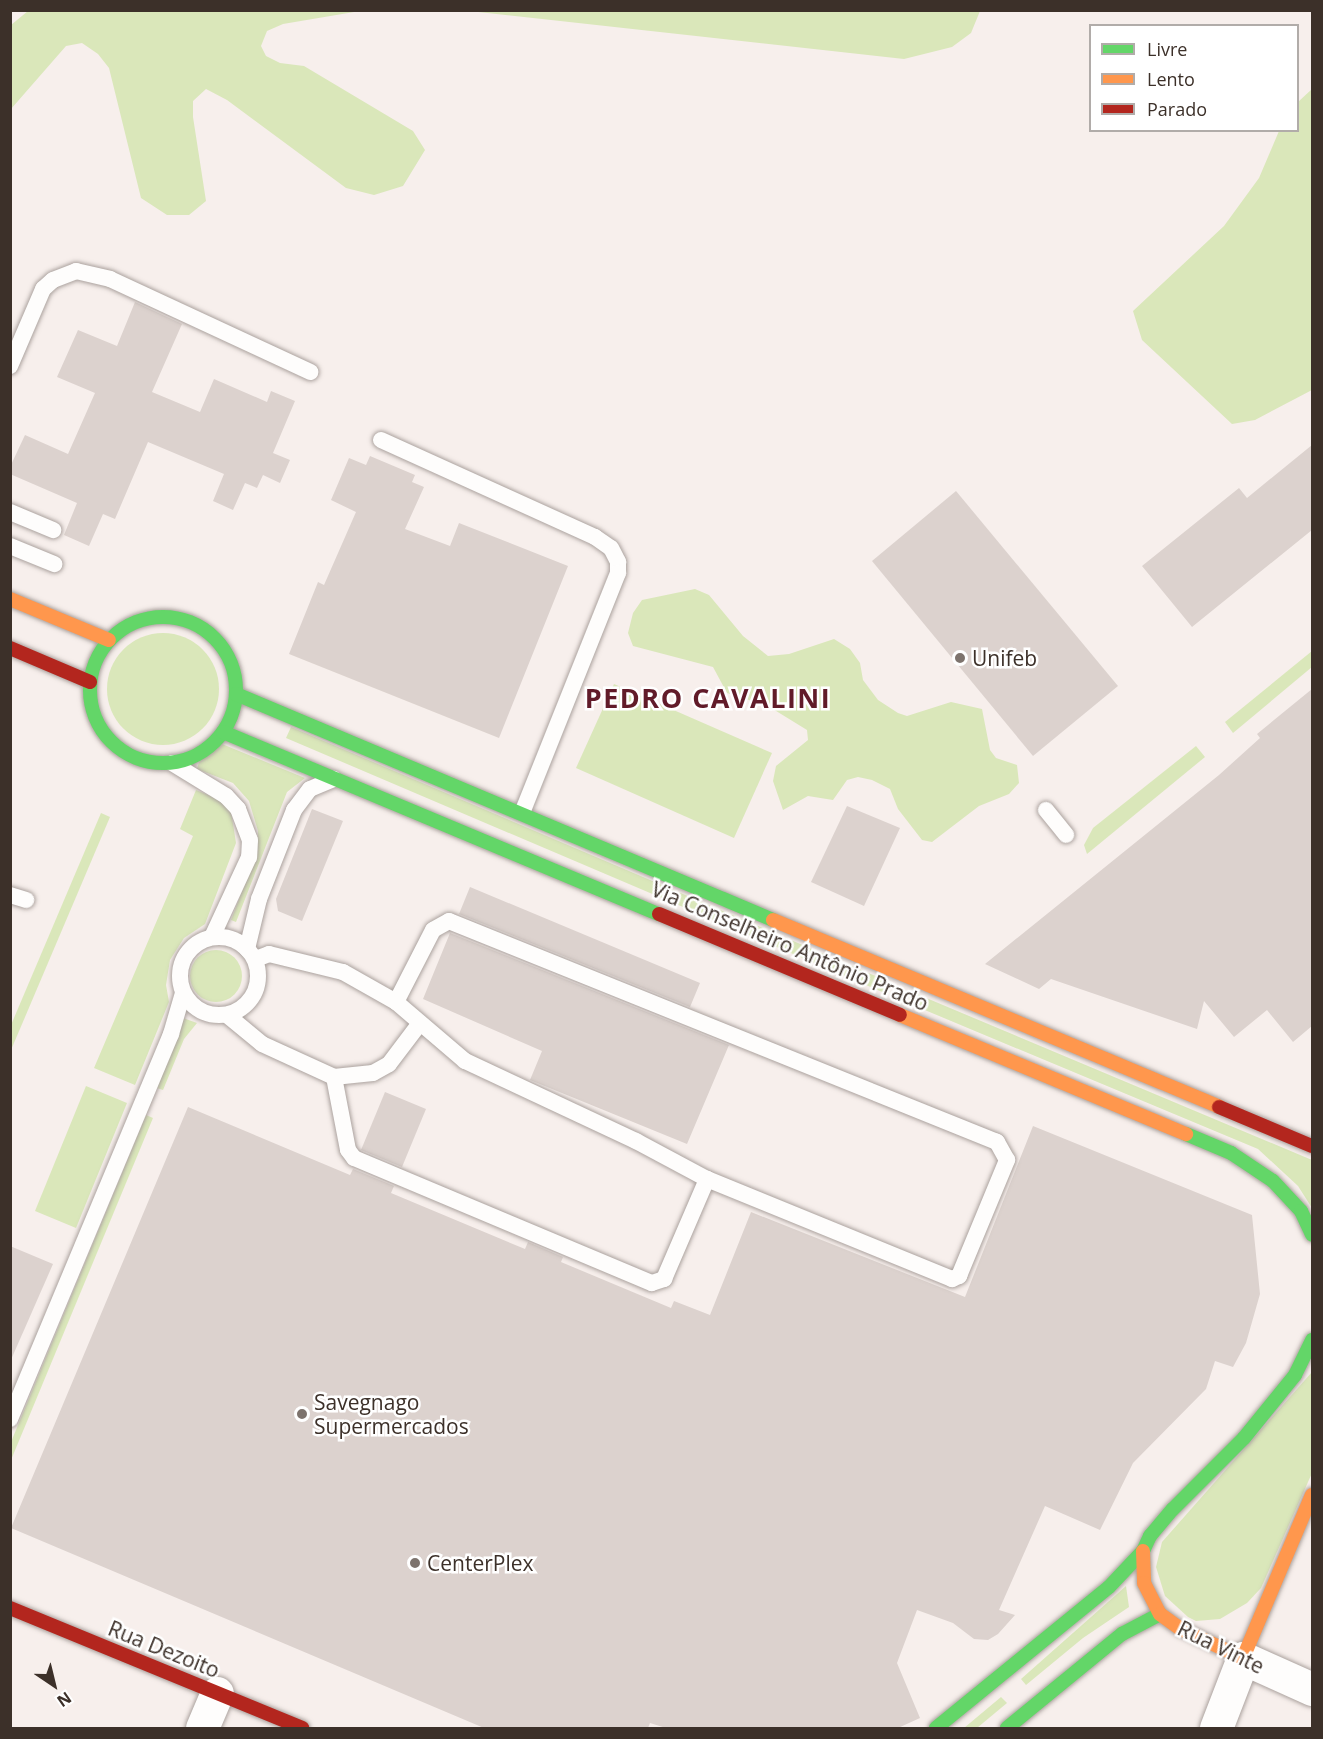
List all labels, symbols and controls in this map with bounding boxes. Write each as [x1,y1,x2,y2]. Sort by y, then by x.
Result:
legend [1089,24,1299,132]
text: Livre [1147,37,1187,61]
text: Lento [1147,67,1195,91]
text: Parado [1147,97,1207,121]
place label: Unifeb [972,645,1037,671]
marker: Unifeb [953,651,967,665]
district label: PEDRO CAVALINI [585,682,831,714]
street label: Via Conselheiro Antônio Prado [648,876,932,1016]
place label: Savegnago Supermercados [314,1389,469,1439]
marker: Savegnago Supermercados [295,1407,309,1421]
place label: CenterPlex [427,1550,533,1576]
marker: CenterPlex [408,1556,422,1570]
street label: Rua Dezoito [105,1615,223,1683]
street label: Rua Vinte [1174,1615,1268,1679]
north arrow [24,1655,84,1715]
text: N [53,1687,76,1712]

